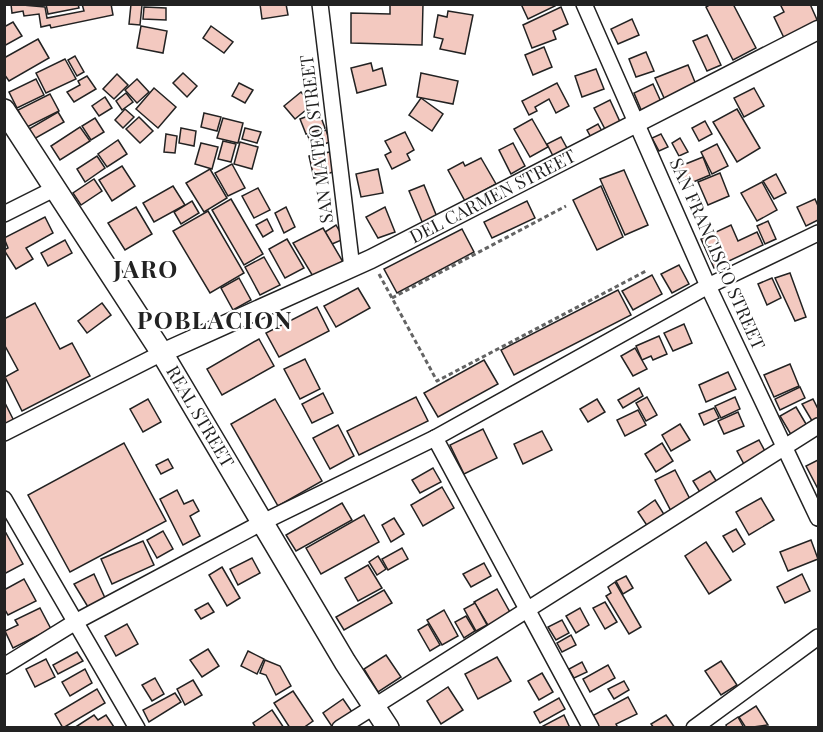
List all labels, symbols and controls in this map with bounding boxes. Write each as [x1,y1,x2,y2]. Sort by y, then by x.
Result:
street label: SAN MATEO STREET [294,54,338,225]
street label: DEL CARMEN STREET [405,143,579,248]
street label: SAN FRANCISCO STREET [665,154,771,353]
district label: JARO [112,252,179,284]
district label: POBLACION [137,303,293,335]
street label: REAL STREET [161,361,240,472]

